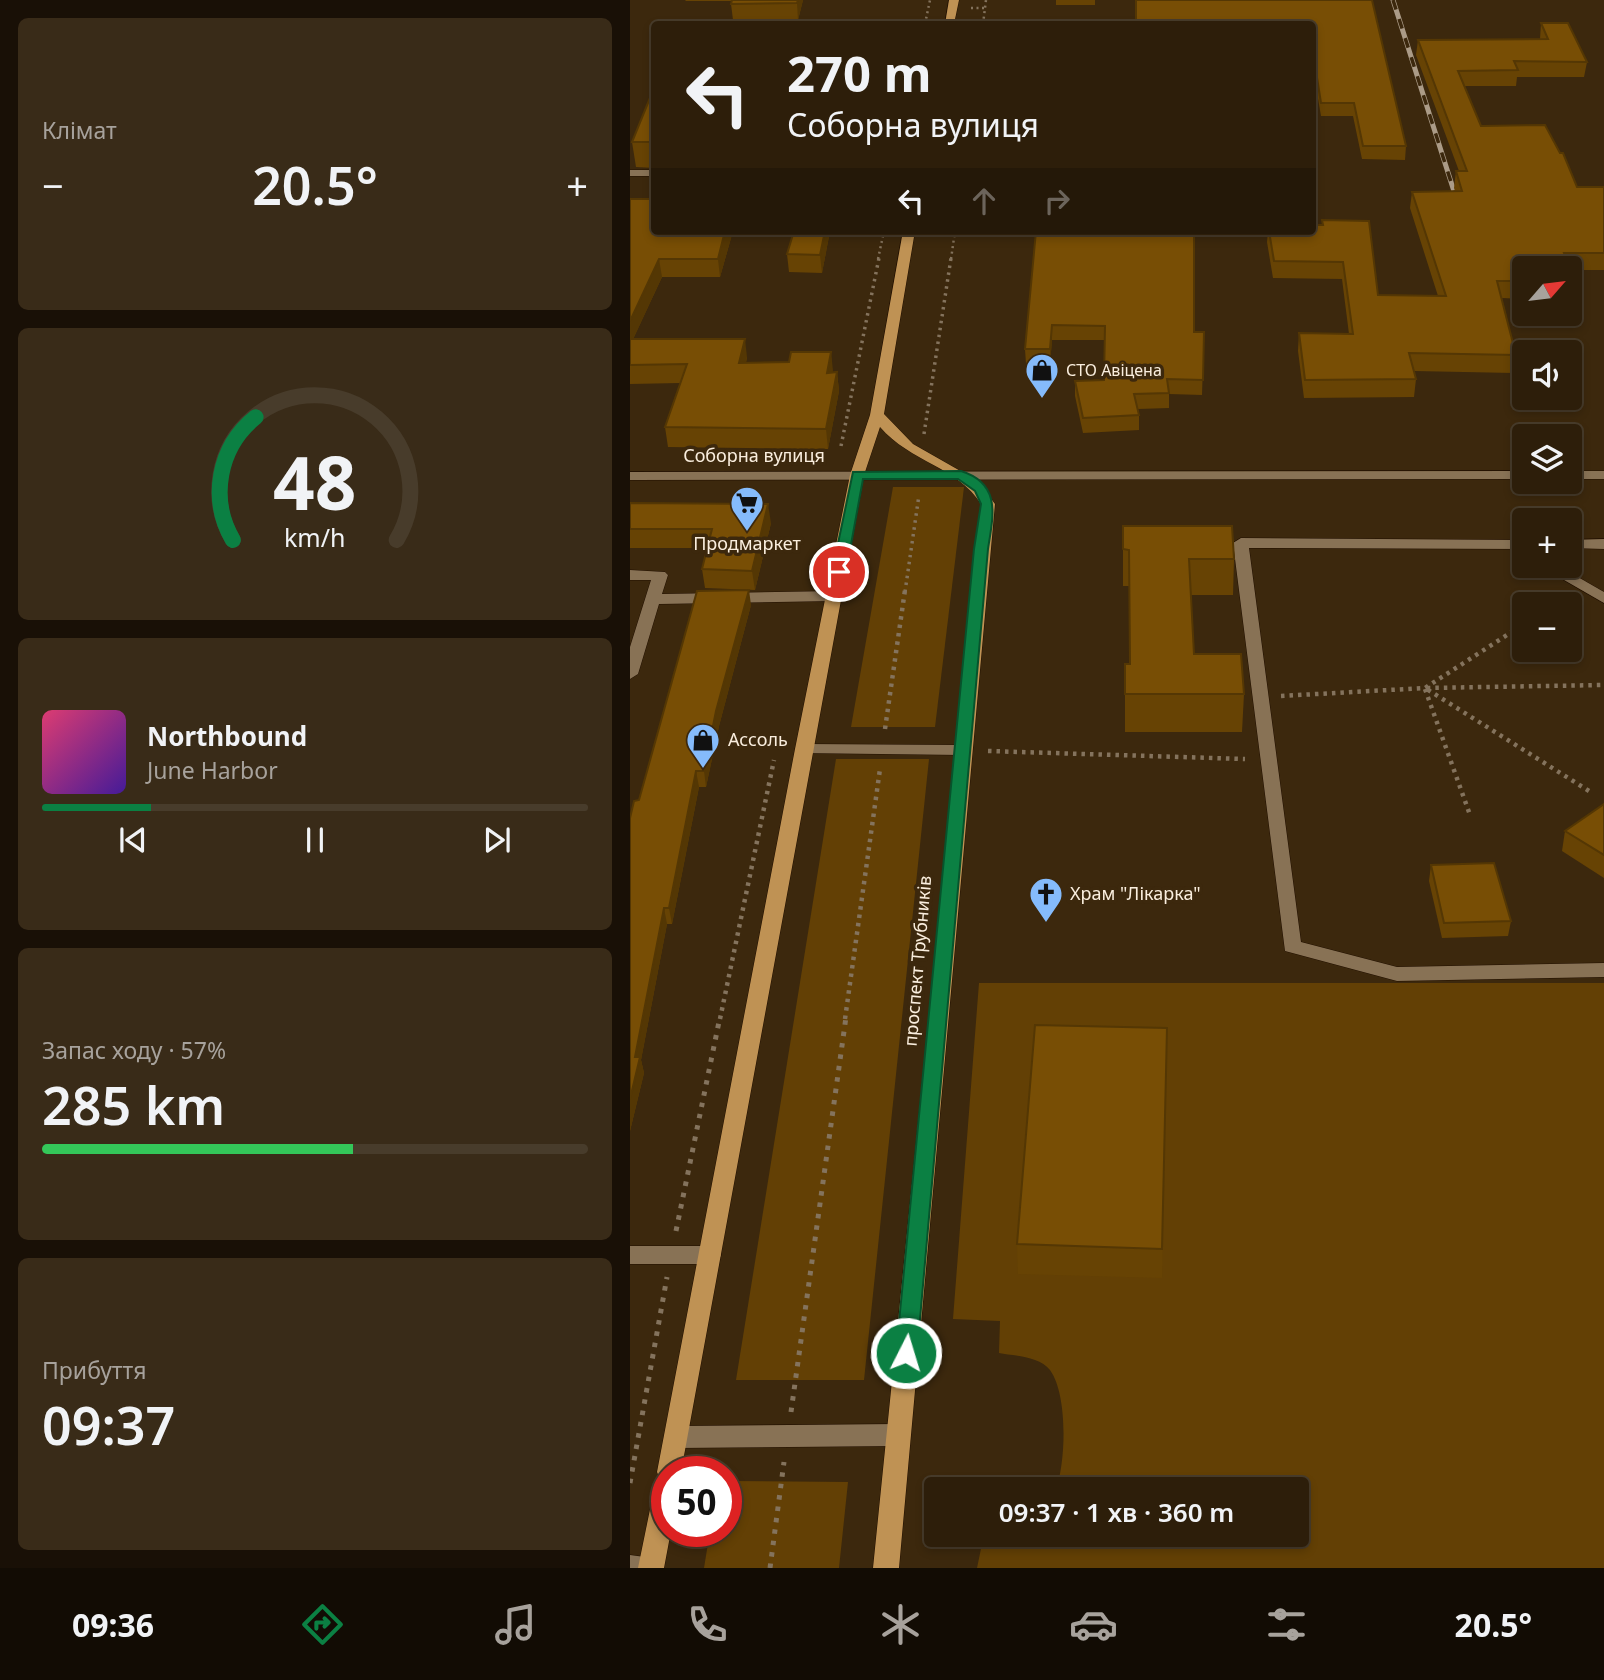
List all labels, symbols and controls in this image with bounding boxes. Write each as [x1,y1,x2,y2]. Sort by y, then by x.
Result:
text: 270 m [787,40,932,106]
icon: left [672,49,763,140]
text: Соборна вулиця [787,103,1039,146]
text: Клімат [42,114,117,146]
text: 20.5° [252,149,378,220]
text: − [42,159,64,211]
text: + [566,159,588,211]
icon: left [892,182,930,220]
icon: ahead [965,182,1003,220]
icon: right [1038,182,1076,220]
north arrow [1512,256,1582,326]
map controls [1512,256,1582,662]
button: sound [1512,340,1582,410]
shop icon: СТО Авіцена [1023,351,1061,400]
place label: СТО Авіцена [1066,359,1162,381]
button: layers [1512,424,1582,494]
text: 48 [273,432,357,531]
street label: Соборна вулиця [683,443,825,467]
supermarket icon: Продмаркет [728,484,766,533]
button: + [1512,508,1582,578]
text: km/h [284,520,346,554]
place label: Продмаркет [693,531,801,555]
pin [809,542,869,602]
icon: arrive [820,553,858,591]
button: − [1512,592,1582,662]
text: Northbound [147,718,307,754]
shop icon: Ассоль [684,721,722,770]
place label: Ассоль [728,727,788,751]
text: June Harbor [147,754,278,786]
icon: previous [114,821,152,859]
icon: pause [296,821,334,859]
icon: next [478,821,516,859]
street label: проспект Трубників [898,875,936,1047]
church icon: Храм "Лікарка" [1027,875,1065,924]
place label: Храм "Лікарка" [1070,881,1201,905]
text: Запас ходу · 57% [42,1034,226,1066]
text: 285 km [42,1069,225,1140]
position arrow [869,1316,943,1390]
text: Прибуття [42,1354,147,1386]
text: 09:37 [42,1389,175,1460]
speed limit sign: 50 [651,1456,742,1547]
text: 09:37 · 1 хв · 360 m [999,1494,1234,1530]
icon: directions [298,1600,347,1649]
icon: music [491,1600,540,1649]
icon: phone [683,1600,732,1649]
icon: climate [876,1600,925,1649]
icon: car [1069,1600,1118,1649]
icon: filters [1262,1600,1311,1649]
text: 09:36 [72,1603,154,1646]
text: 20.5° [1455,1603,1532,1646]

